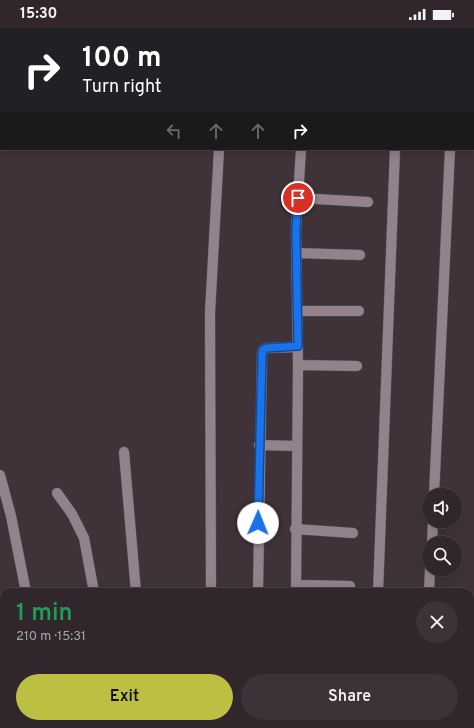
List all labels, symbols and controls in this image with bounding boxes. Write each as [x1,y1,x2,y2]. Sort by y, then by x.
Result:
text: 15:30 [20,5,57,24]
text: 100 m [82,41,162,77]
icon: right [16,44,68,96]
text: Turn right [82,76,162,99]
icon: left [163,120,185,142]
icon: ahead [205,120,227,142]
icon: ahead [247,120,269,142]
icon: right [289,120,311,142]
pin [281,181,315,215]
icon: arrive [287,187,309,209]
map controls [422,488,462,576]
button: sound [422,488,462,528]
position arrow [237,502,279,544]
button: search [422,536,462,576]
text: 1 min [16,599,73,629]
button: close [416,601,458,643]
text: 210 m · 15:31 [16,629,86,645]
button: Exit [16,674,233,720]
button: Share [241,674,458,720]

